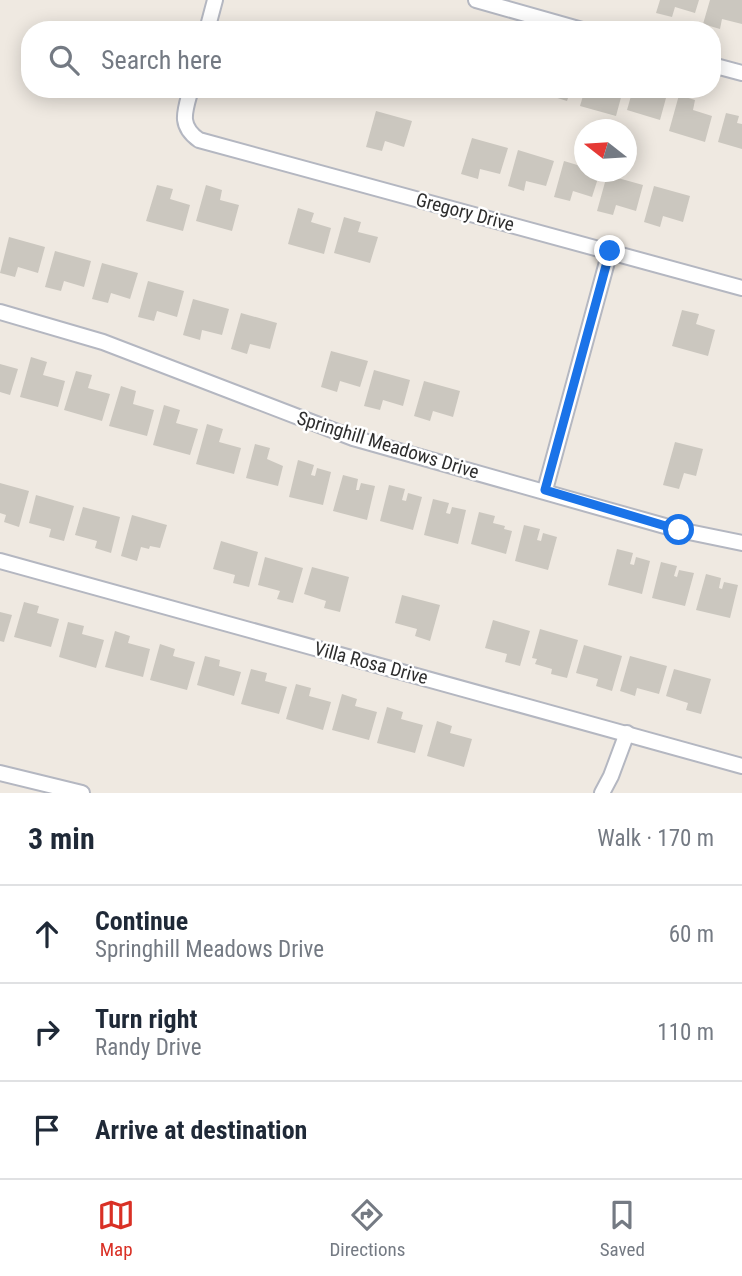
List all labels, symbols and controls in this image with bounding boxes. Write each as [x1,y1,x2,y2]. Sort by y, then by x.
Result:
search box [21,21,721,98]
icon: search [45,41,83,79]
text: Search here [101,45,222,75]
north arrow [574,119,637,182]
street label: Gregory Drive [413,188,517,236]
route end [594,235,625,266]
street label: Springhill Meadows Drive [294,406,482,484]
route start [663,514,694,545]
street label: Villa Rosa Drive [312,637,430,689]
text: 3 min [28,821,95,856]
text: Walk · 170 m [597,825,714,852]
text: Continue [95,906,188,936]
icon: ahead [28,915,66,953]
text: 60 m [669,921,714,948]
text: Springhill Meadows Drive [95,936,324,963]
text: Turn right [95,1004,197,1034]
icon: right [28,1013,66,1051]
text: 110 m [657,1019,714,1046]
text: Randy Drive [95,1034,202,1061]
icon: arrive [28,1111,66,1149]
text: Arrive at destination [95,1115,307,1145]
tab: Map [97,1196,135,1261]
tab: Directions [329,1196,405,1261]
tab: Saved [600,1196,645,1261]

